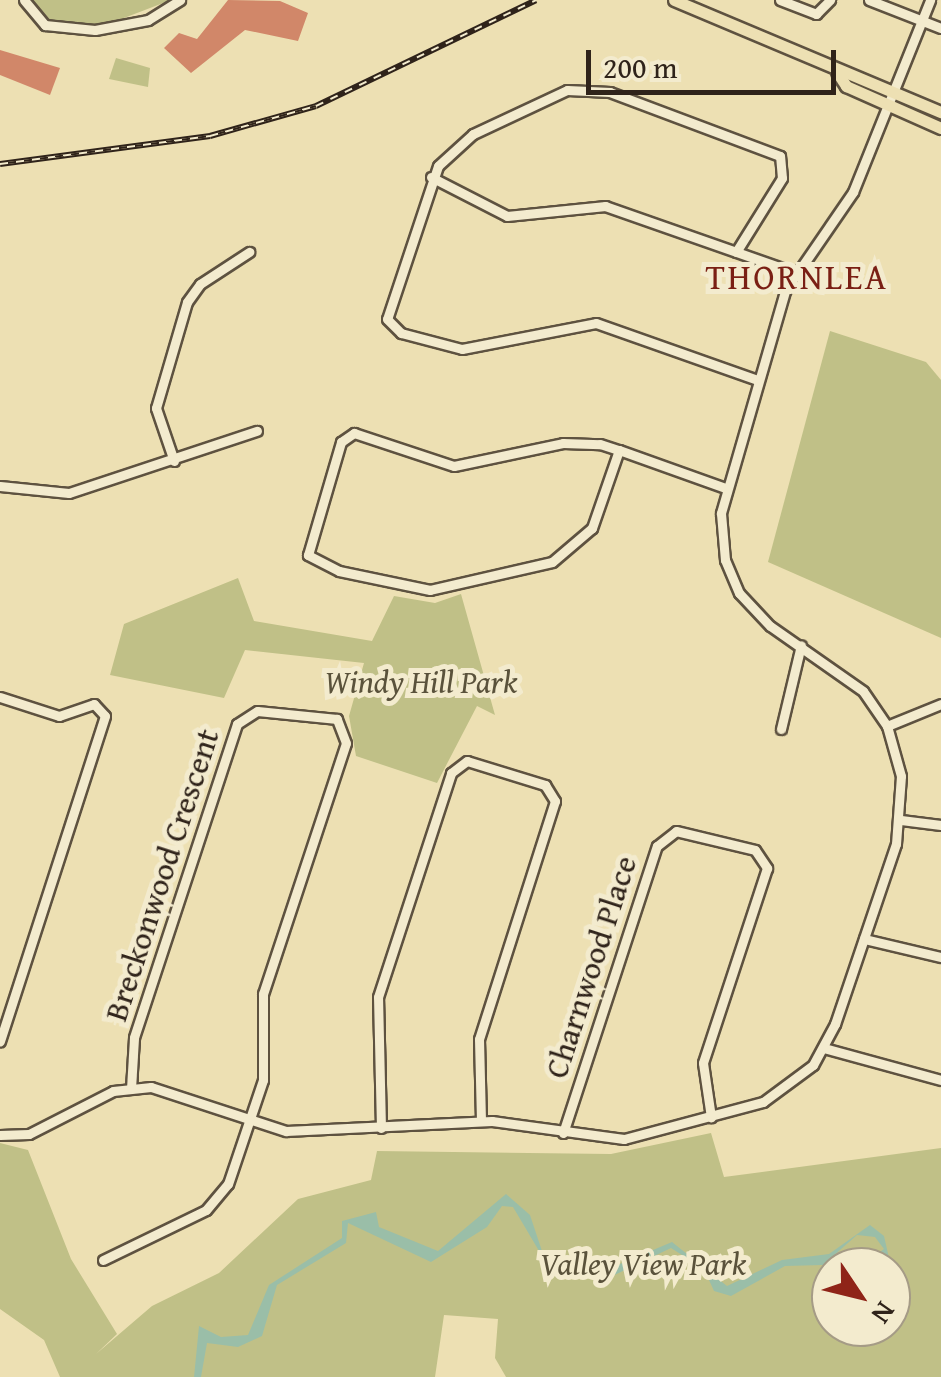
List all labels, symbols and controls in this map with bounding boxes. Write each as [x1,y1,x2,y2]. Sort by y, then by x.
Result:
scale bar [591,30,841,92]
text: 200 m [603,45,677,89]
district label: THORNLEA [705,256,889,298]
park label: Windy Hill Park [325,663,517,701]
street label: Breckonwood Crescent [97,724,227,1026]
street label: Charnwood Place [537,851,645,1083]
park label: Valley View Park [540,1245,746,1283]
north arrow [811,1247,911,1347]
text: N [862,1294,907,1333]

